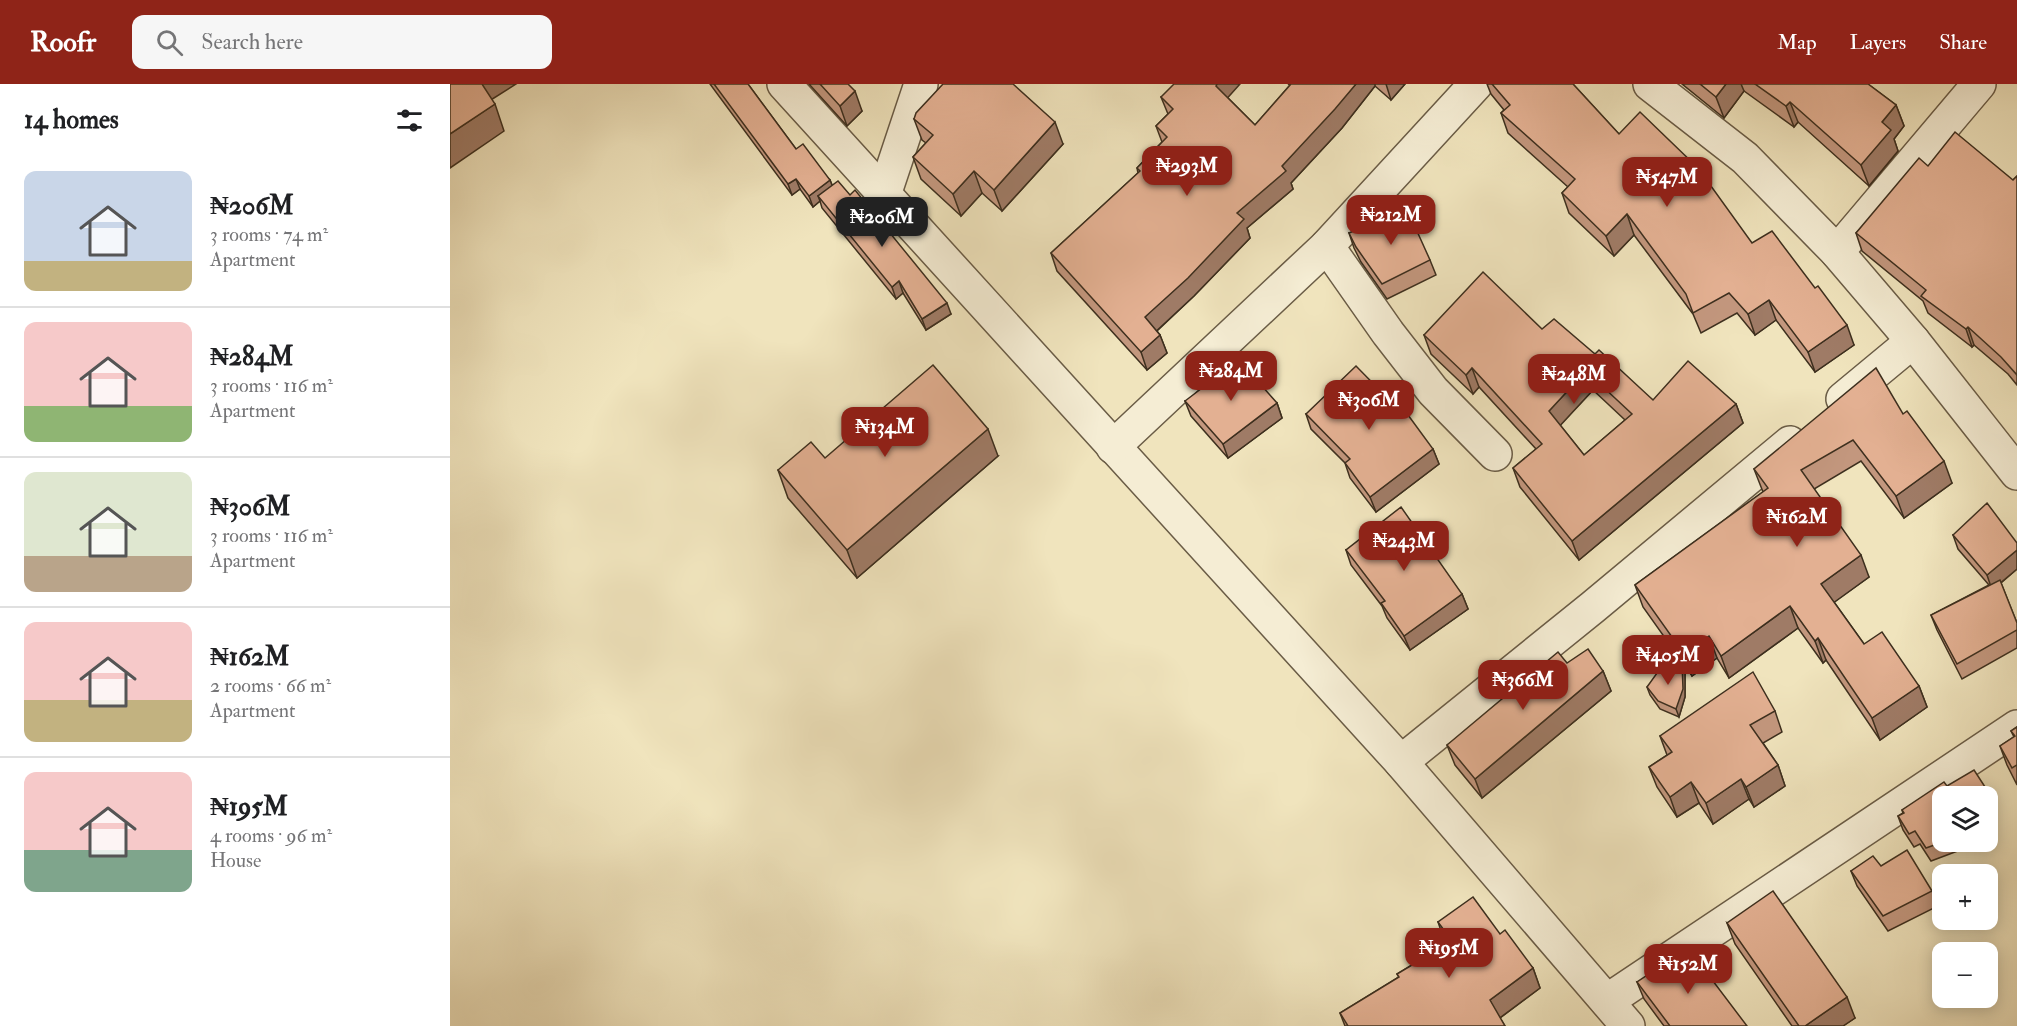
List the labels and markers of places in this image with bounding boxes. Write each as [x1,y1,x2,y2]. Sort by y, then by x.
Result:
pin: ₦293M [1145,146,1229,197]
pin: ₦547M [1625,157,1709,208]
pin: ₦212M [1349,195,1433,246]
pin: ₦206M [840,197,924,248]
pin: ₦284M [1189,351,1273,402]
pin: ₦248M [1532,354,1616,405]
pin: ₦306M [1327,380,1411,431]
pin: ₦134M [843,407,927,458]
pin: ₦162M [1755,497,1839,548]
pin: ₦243M [1362,521,1446,572]
pin: ₦405M [1626,635,1710,686]
pin: ₦366M [1481,660,1565,711]
pin: ₦195M [1407,928,1491,979]
pin: ₦152M [1646,944,1730,995]

